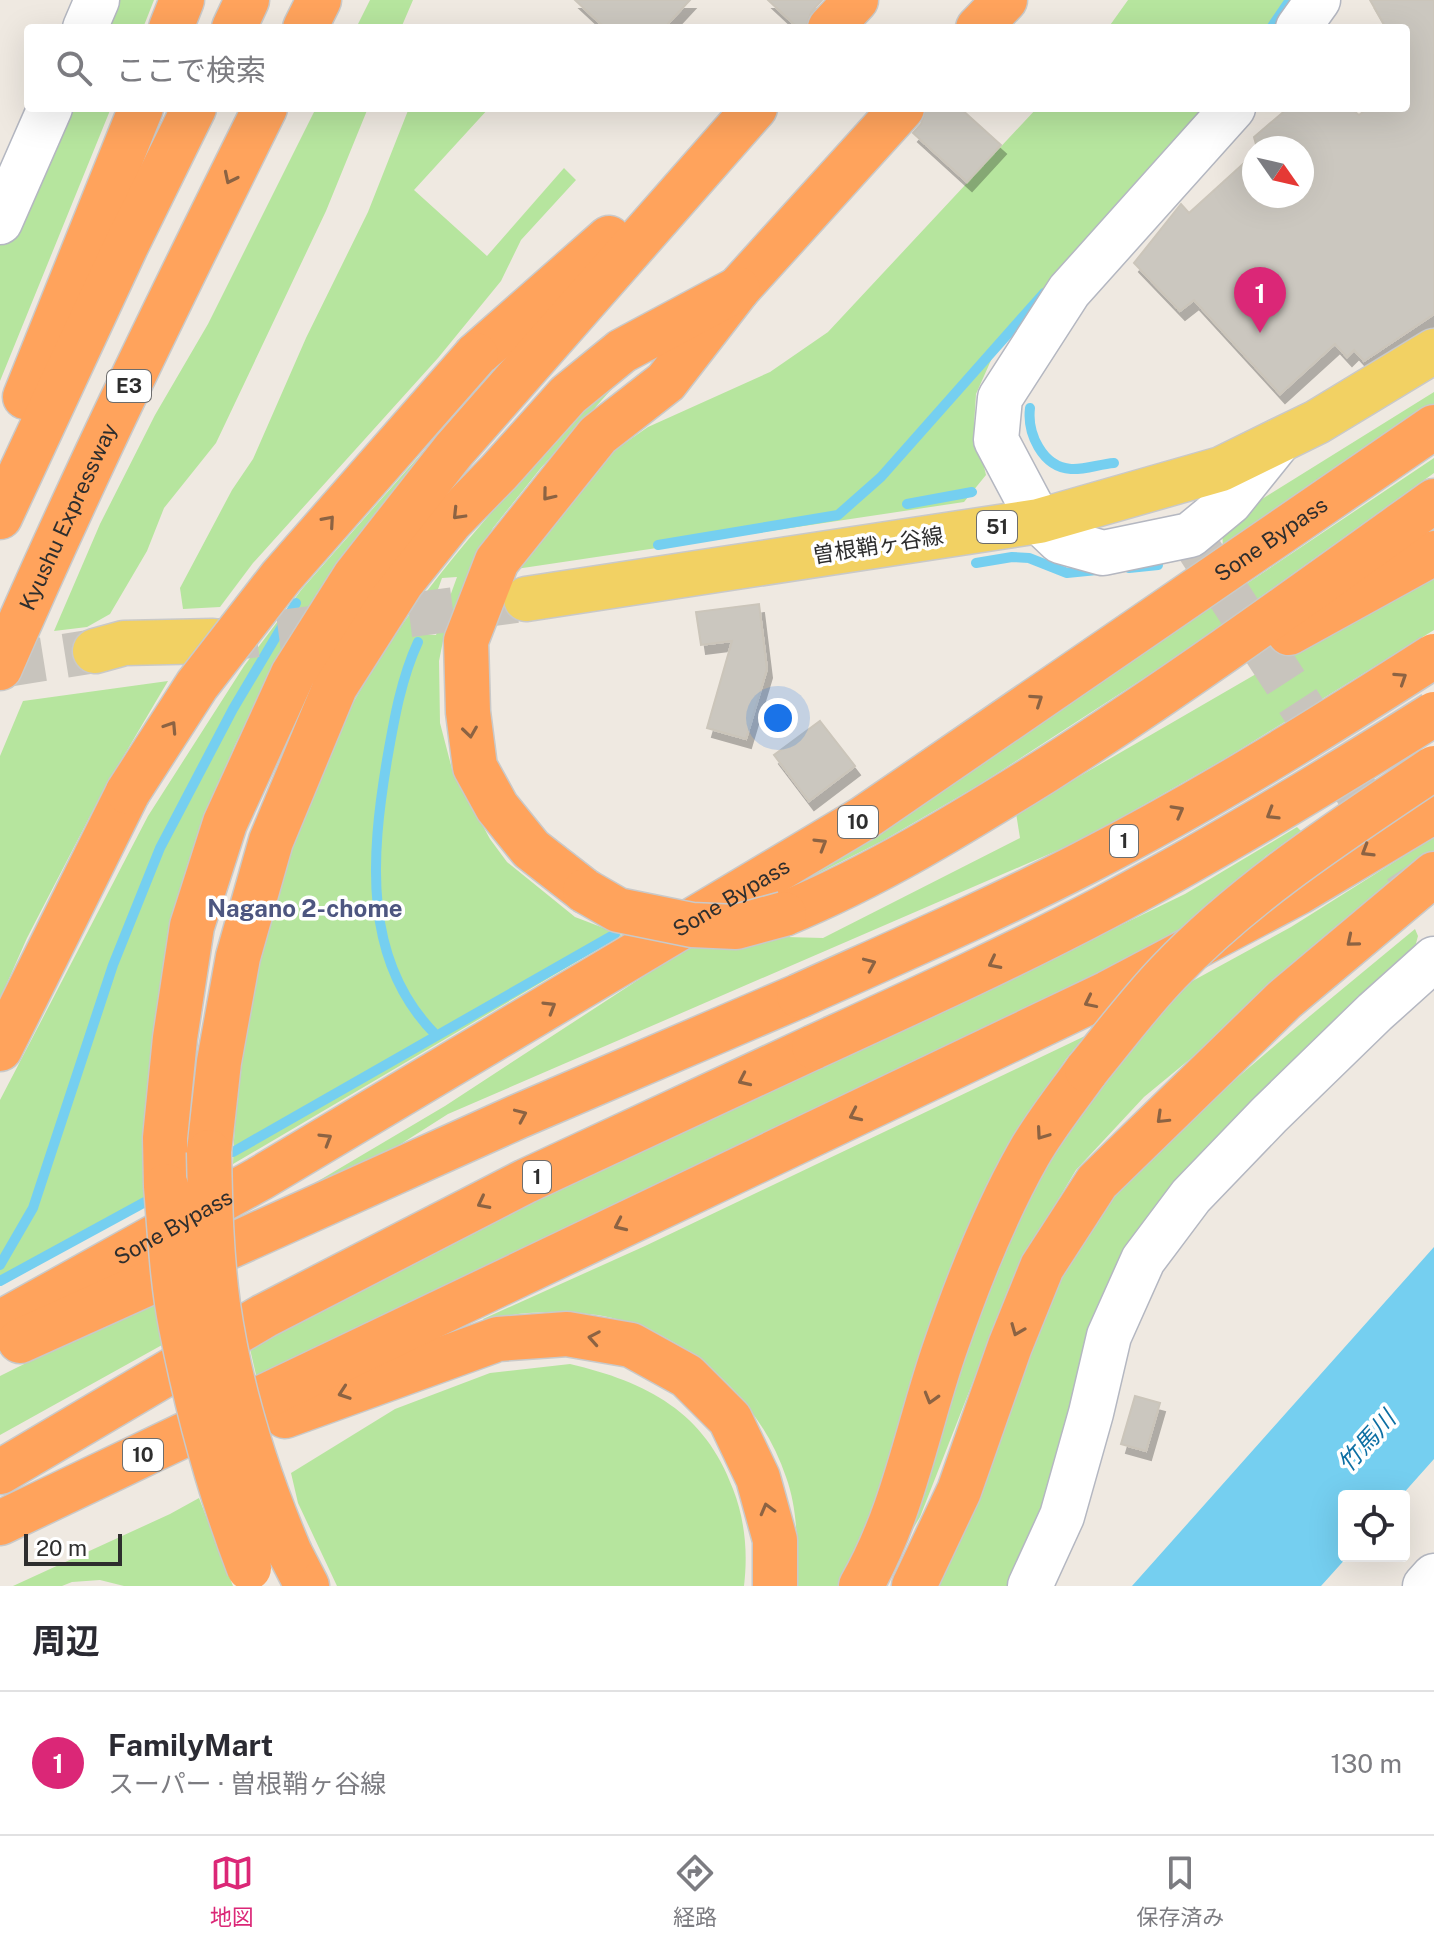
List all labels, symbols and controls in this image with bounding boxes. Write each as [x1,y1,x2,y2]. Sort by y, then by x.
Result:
search box [24,24,1410,112]
icon: search [52,46,96,90]
text: ここで検索 [116,52,266,88]
north arrow [1242,136,1314,208]
one-way arrow [224,169,240,184]
pin: 1 [1234,267,1286,333]
road number: E3 [107,370,151,402]
street label: Kyushu Expressway [14,419,122,614]
one-way arrow [543,486,558,500]
street label: Sone Bypass [1209,491,1332,587]
one-way arrow [452,505,467,519]
road number: 51 [977,511,1017,543]
one-way arrow [319,516,334,531]
street label: 曽根鞘ヶ谷線 [811,522,945,568]
one-way arrow [1392,672,1406,687]
one-way arrow [1028,695,1042,710]
your location [758,698,798,738]
one-way arrow [161,721,176,736]
one-way arrow [461,725,478,739]
one-way arrow [1266,804,1281,819]
road number: 10 [838,806,878,838]
one-way arrow [1170,806,1184,821]
road number: 1 [1110,825,1138,857]
one-way arrow [812,838,827,854]
one-way arrow [1361,841,1376,857]
street label: Sone Bypass [668,853,794,942]
district label: Nagano 2-chome [207,894,403,922]
one-way arrow [1347,931,1362,946]
one-way arrow [988,953,1003,969]
one-way arrow [861,958,876,974]
one-way arrow [1083,992,1098,1008]
one-way arrow [541,1001,556,1017]
one-way arrow [737,1070,752,1086]
one-way arrow [849,1105,864,1121]
one-way arrow [513,1109,527,1125]
one-way arrow [1157,1109,1171,1123]
one-way arrow [1037,1125,1052,1139]
one-way arrow [317,1133,332,1149]
road number: 1 [523,1161,551,1193]
street label: Sone Bypass [109,1184,237,1270]
one-way arrow [477,1194,492,1209]
one-way arrow [613,1215,628,1231]
one-way arrow [1010,1322,1027,1336]
one-way arrow [587,1331,601,1348]
one-way arrow [338,1383,352,1400]
one-way arrow [924,1391,940,1405]
water label: 竹馬川 [1332,1403,1403,1477]
road number: 10 [123,1439,163,1471]
map controls [1338,1490,1410,1562]
button: locate [1338,1490,1410,1562]
one-way arrow [759,1503,776,1517]
scale bar [24,1530,122,1566]
text: 20 m [36,1535,87,1561]
text: 周辺 [32,1621,100,1661]
text: FamilyMart [108,1727,273,1763]
text: 1 [52,1748,64,1779]
text: 130 m [1330,1748,1402,1779]
text: スーパー · 曽根鞘ヶ谷線 [108,1768,386,1799]
tab: 地図 [210,1851,254,1931]
tab: 経路 [673,1851,717,1931]
tab: 保存済み [1136,1851,1224,1931]

